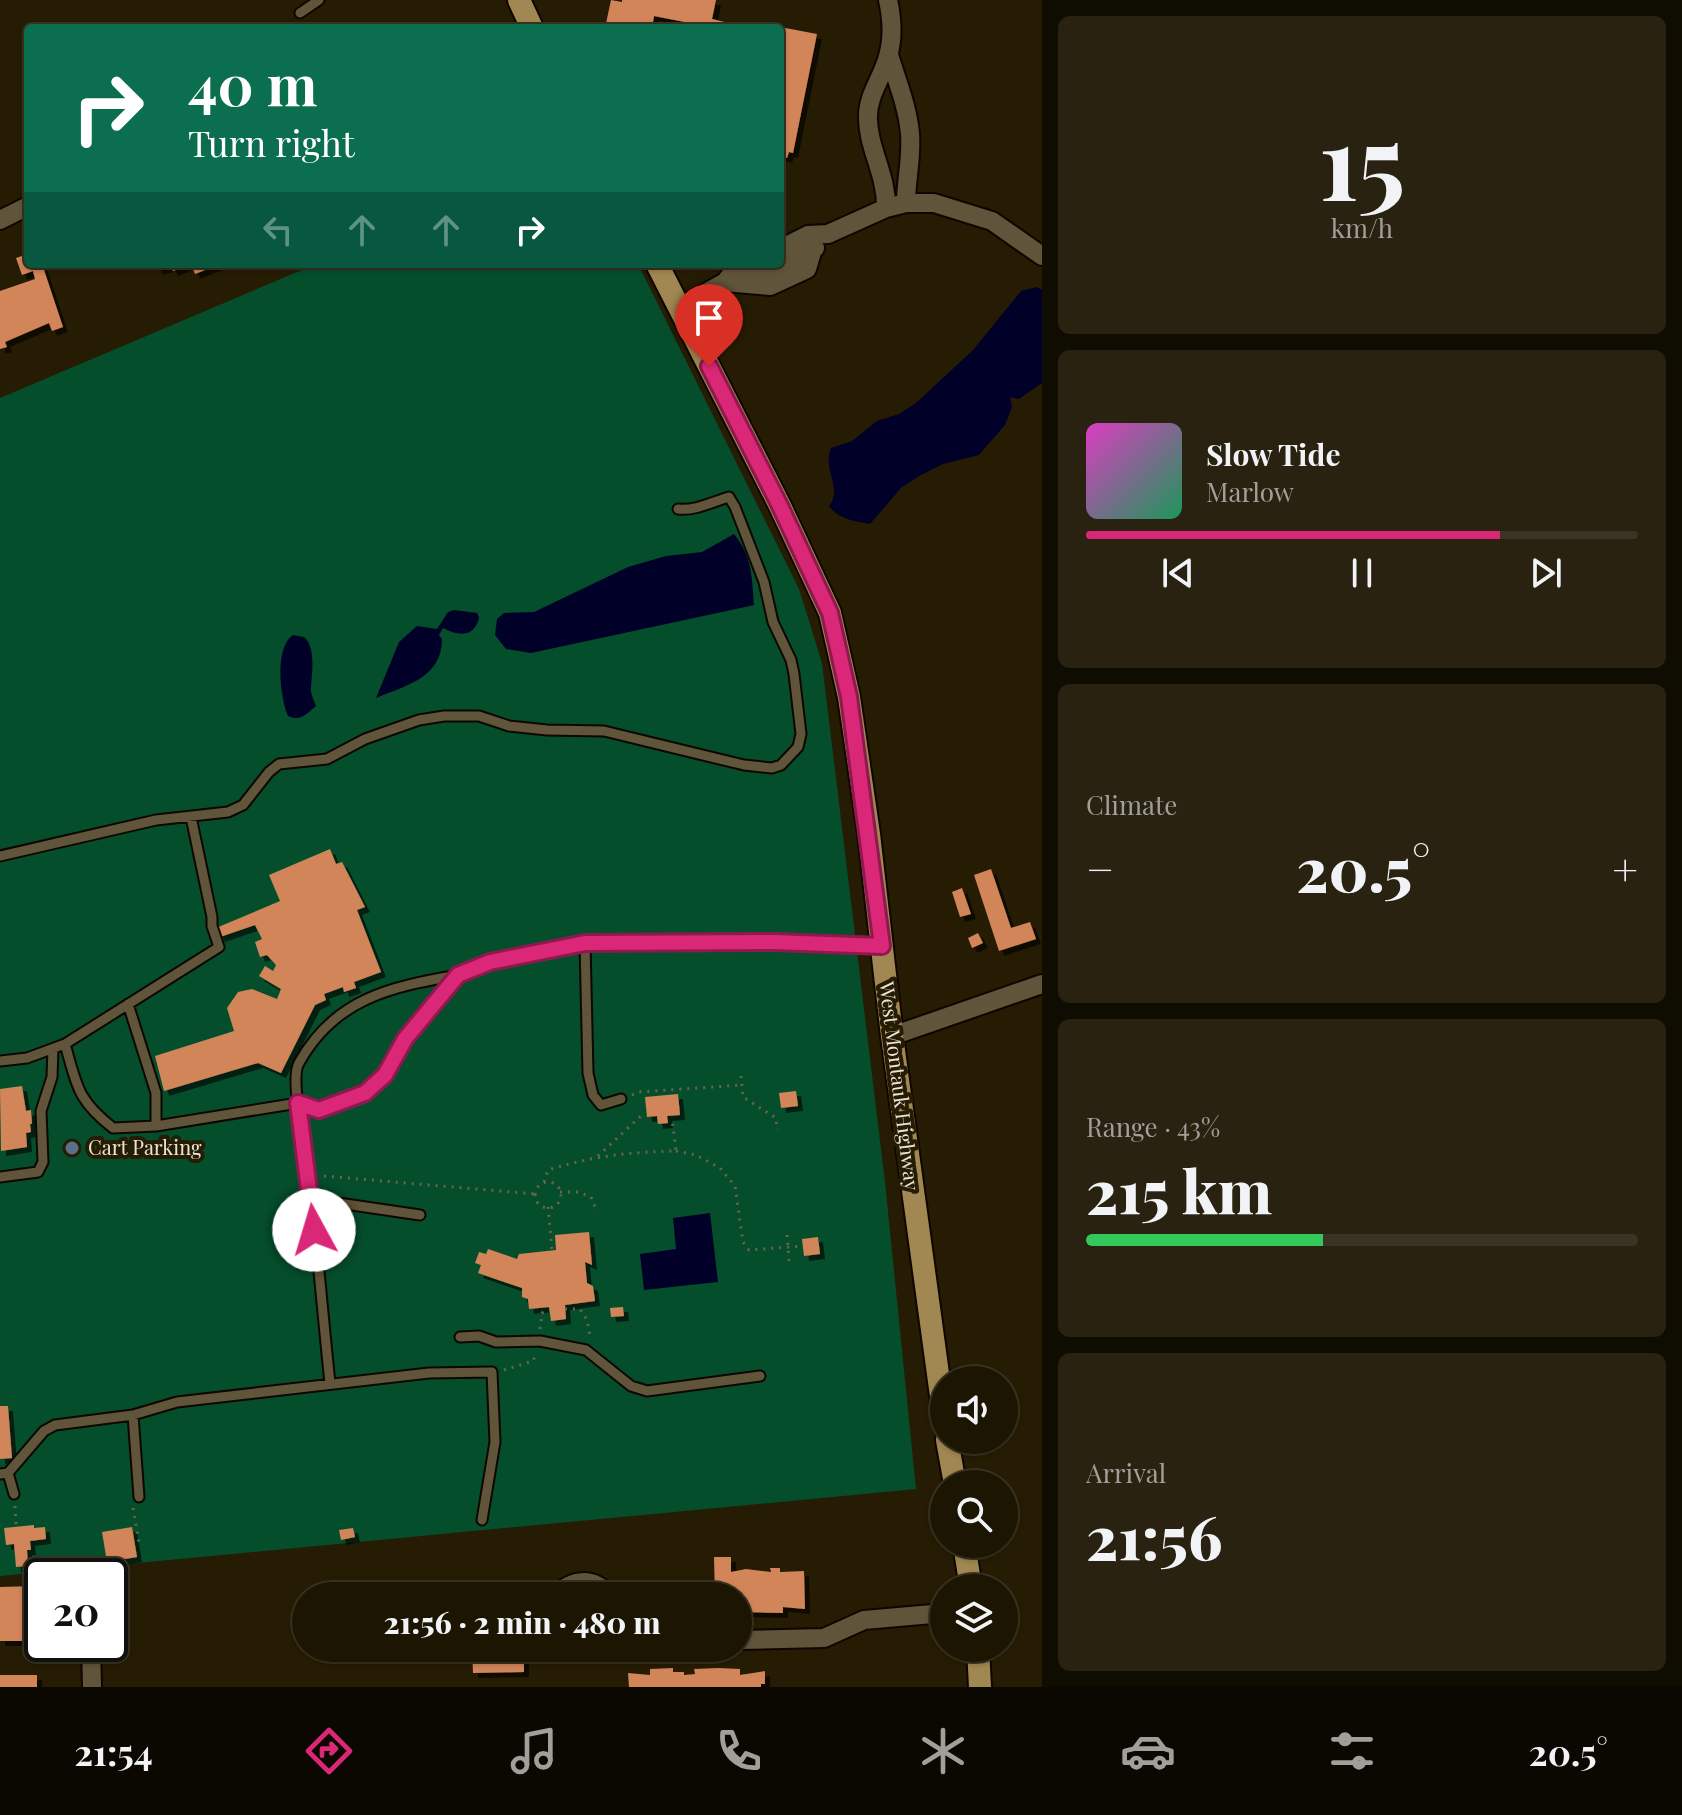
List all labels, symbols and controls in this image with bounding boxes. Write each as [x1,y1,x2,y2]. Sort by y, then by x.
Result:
text: 40 m [188,46,317,121]
icon: right [56,56,160,160]
text: 15 [1319,88,1405,227]
text: Turn right [188,118,355,166]
icon: left [256,208,300,252]
icon: ahead [340,208,384,252]
icon: ahead [424,208,468,252]
icon: right [508,208,552,252]
text: km/h [1331,210,1393,245]
pin [675,284,743,366]
icon: arrive [687,296,731,340]
text: Slow Tide [1206,434,1341,474]
text: Marlow [1206,474,1294,509]
icon: previous [1156,551,1200,595]
icon: pause [1340,551,1384,595]
icon: next [1524,551,1568,595]
text: Climate [1086,787,1177,822]
text: 20.5° [1296,827,1430,907]
text: − [1086,838,1114,897]
text: + [1612,838,1638,897]
street label: West Montauk Highway [874,979,927,1192]
text: Range · 43% [1086,1109,1220,1144]
place label: Cart Parking [88,1133,202,1160]
marker: Cart Parking [63,1139,81,1157]
text: 215 km [1086,1149,1272,1229]
position arrow [272,1188,356,1272]
map controls [930,1366,1018,1662]
button: sound [930,1366,1018,1454]
text: Arrival [1086,1455,1166,1490]
button: search [930,1470,1018,1558]
text: 21:56 [1086,1495,1222,1575]
speed limit sign: 20 [24,1558,128,1662]
button: layers [930,1574,1018,1662]
text: 21:56 · 2 min · 480 m [383,1602,661,1642]
icon: directions [301,1723,357,1779]
icon: music [506,1723,562,1779]
icon: phone [711,1723,767,1779]
icon: climate [915,1723,971,1779]
icon: car [1120,1723,1176,1779]
icon: filters [1324,1723,1380,1779]
text: 21:54 [74,1727,153,1775]
text: 20.5° [1529,1727,1608,1775]

